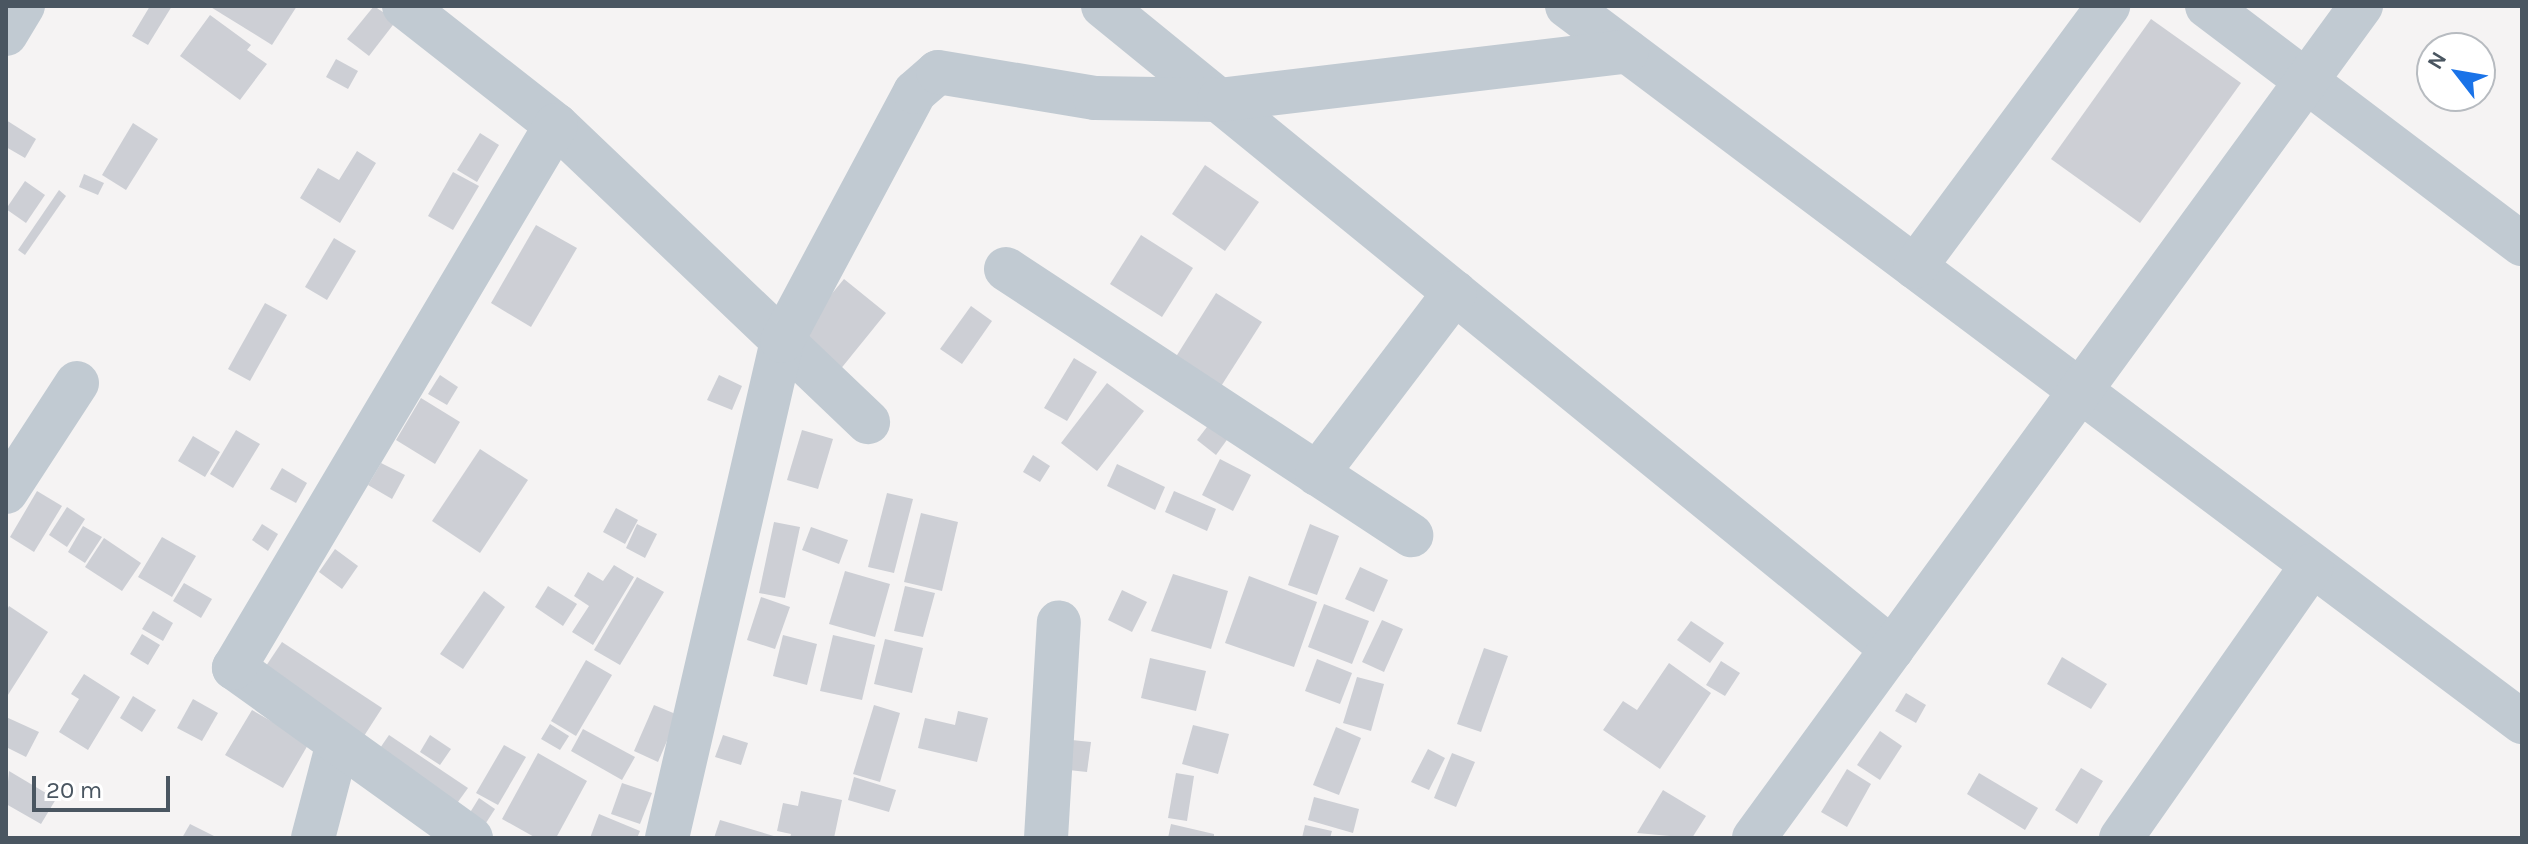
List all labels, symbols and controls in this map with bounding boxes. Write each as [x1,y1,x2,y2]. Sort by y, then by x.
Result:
north arrow [2416,32,2496,112]
text: N [2422,47,2452,74]
scale bar [36,760,174,810]
text: 20 m [46,776,102,804]

